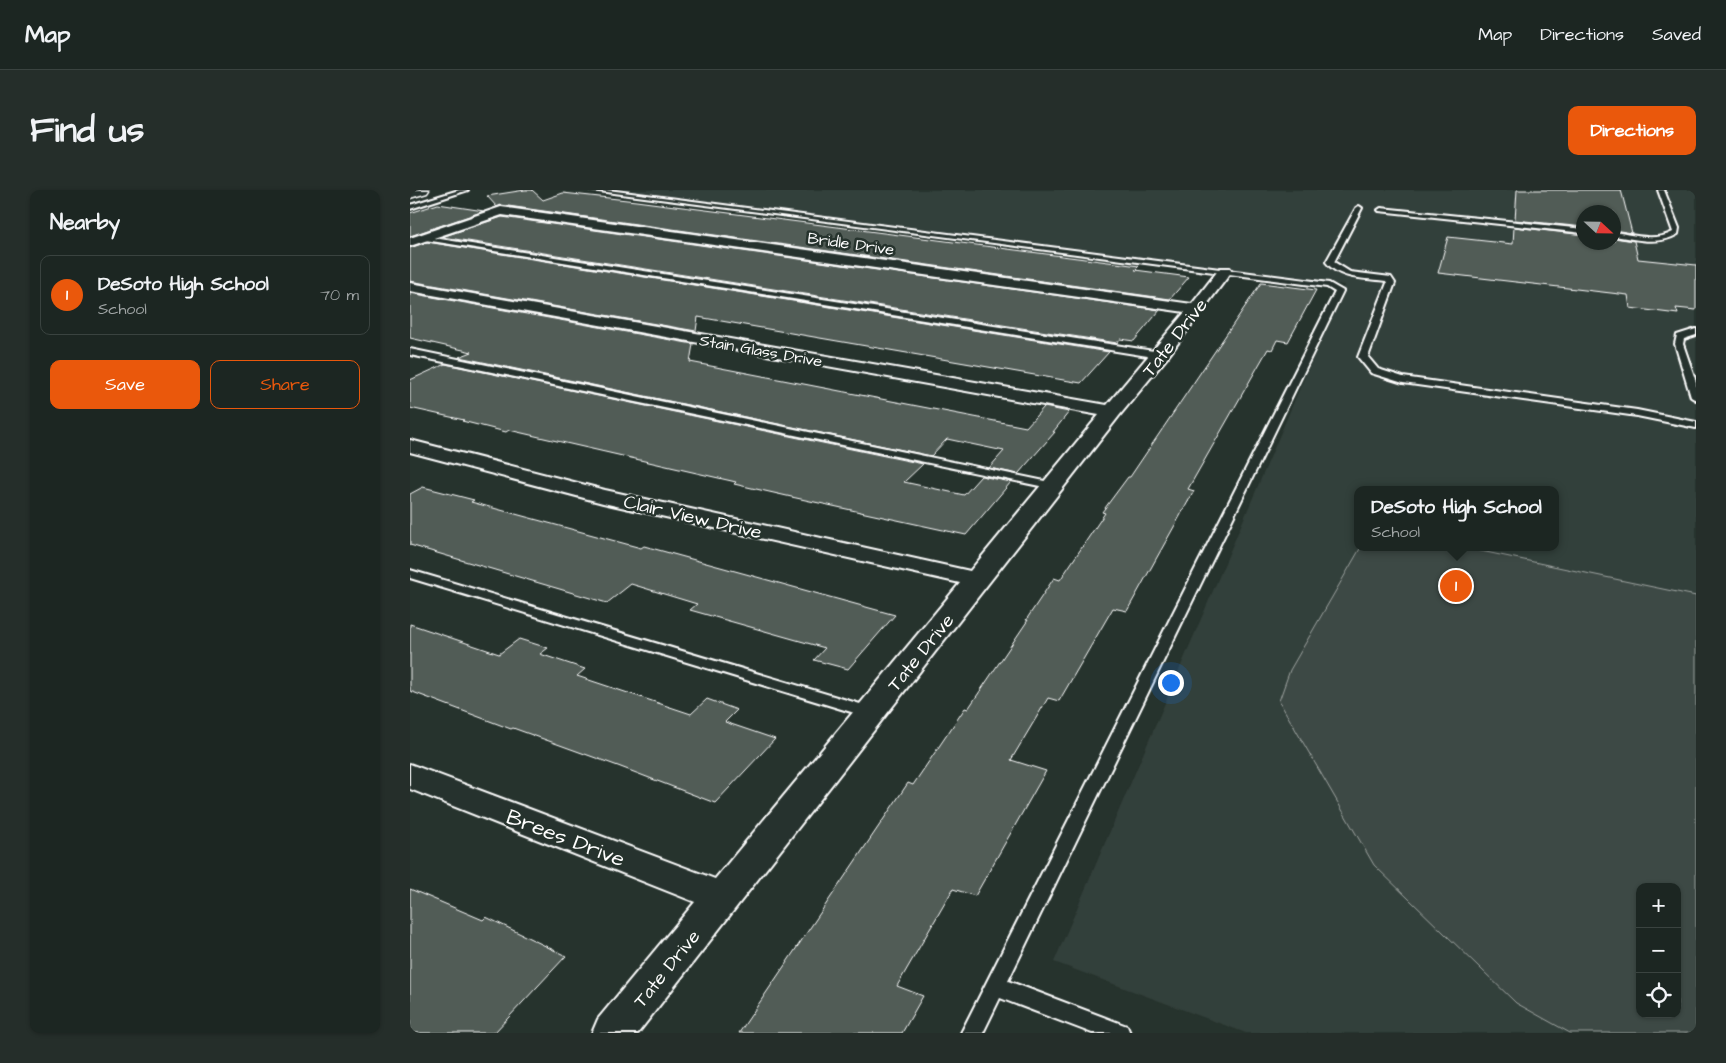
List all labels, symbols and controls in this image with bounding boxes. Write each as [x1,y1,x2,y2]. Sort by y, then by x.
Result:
text: Map [25,18,70,52]
text: Map [1478,22,1512,47]
text: Directions [1540,22,1624,47]
text: Saved [1652,22,1701,47]
text: Find us [30,106,144,155]
button: Directions [1568,106,1696,155]
north arrow [1576,205,1621,250]
text: Nearby [50,208,120,237]
street label: Bridle Drive [806,227,896,261]
text: DeSoto High School [98,271,269,298]
text: 1 [66,284,68,306]
text: 70 m [320,284,359,306]
street label: Tate Drive [1136,293,1214,383]
text: School [98,298,147,320]
street label: Stain Glass Drive [698,329,824,373]
button: Save [50,360,200,409]
button: Share [210,360,360,409]
popup [1354,486,1559,551]
street label: Clair View Drive [621,488,764,546]
text: DeSoto High School [1371,494,1542,521]
text: School [1371,521,1420,543]
pin: 1 [1440,567,1472,605]
street label: Tate Drive [881,608,961,698]
your location [1158,670,1184,696]
street label: Brees Drive [502,802,629,875]
map controls [1636,883,1681,1018]
button: + [1636,883,1681,928]
street label: Tate Drive [627,924,707,1014]
button: − [1636,928,1681,973]
button: locate [1636,973,1681,1018]

